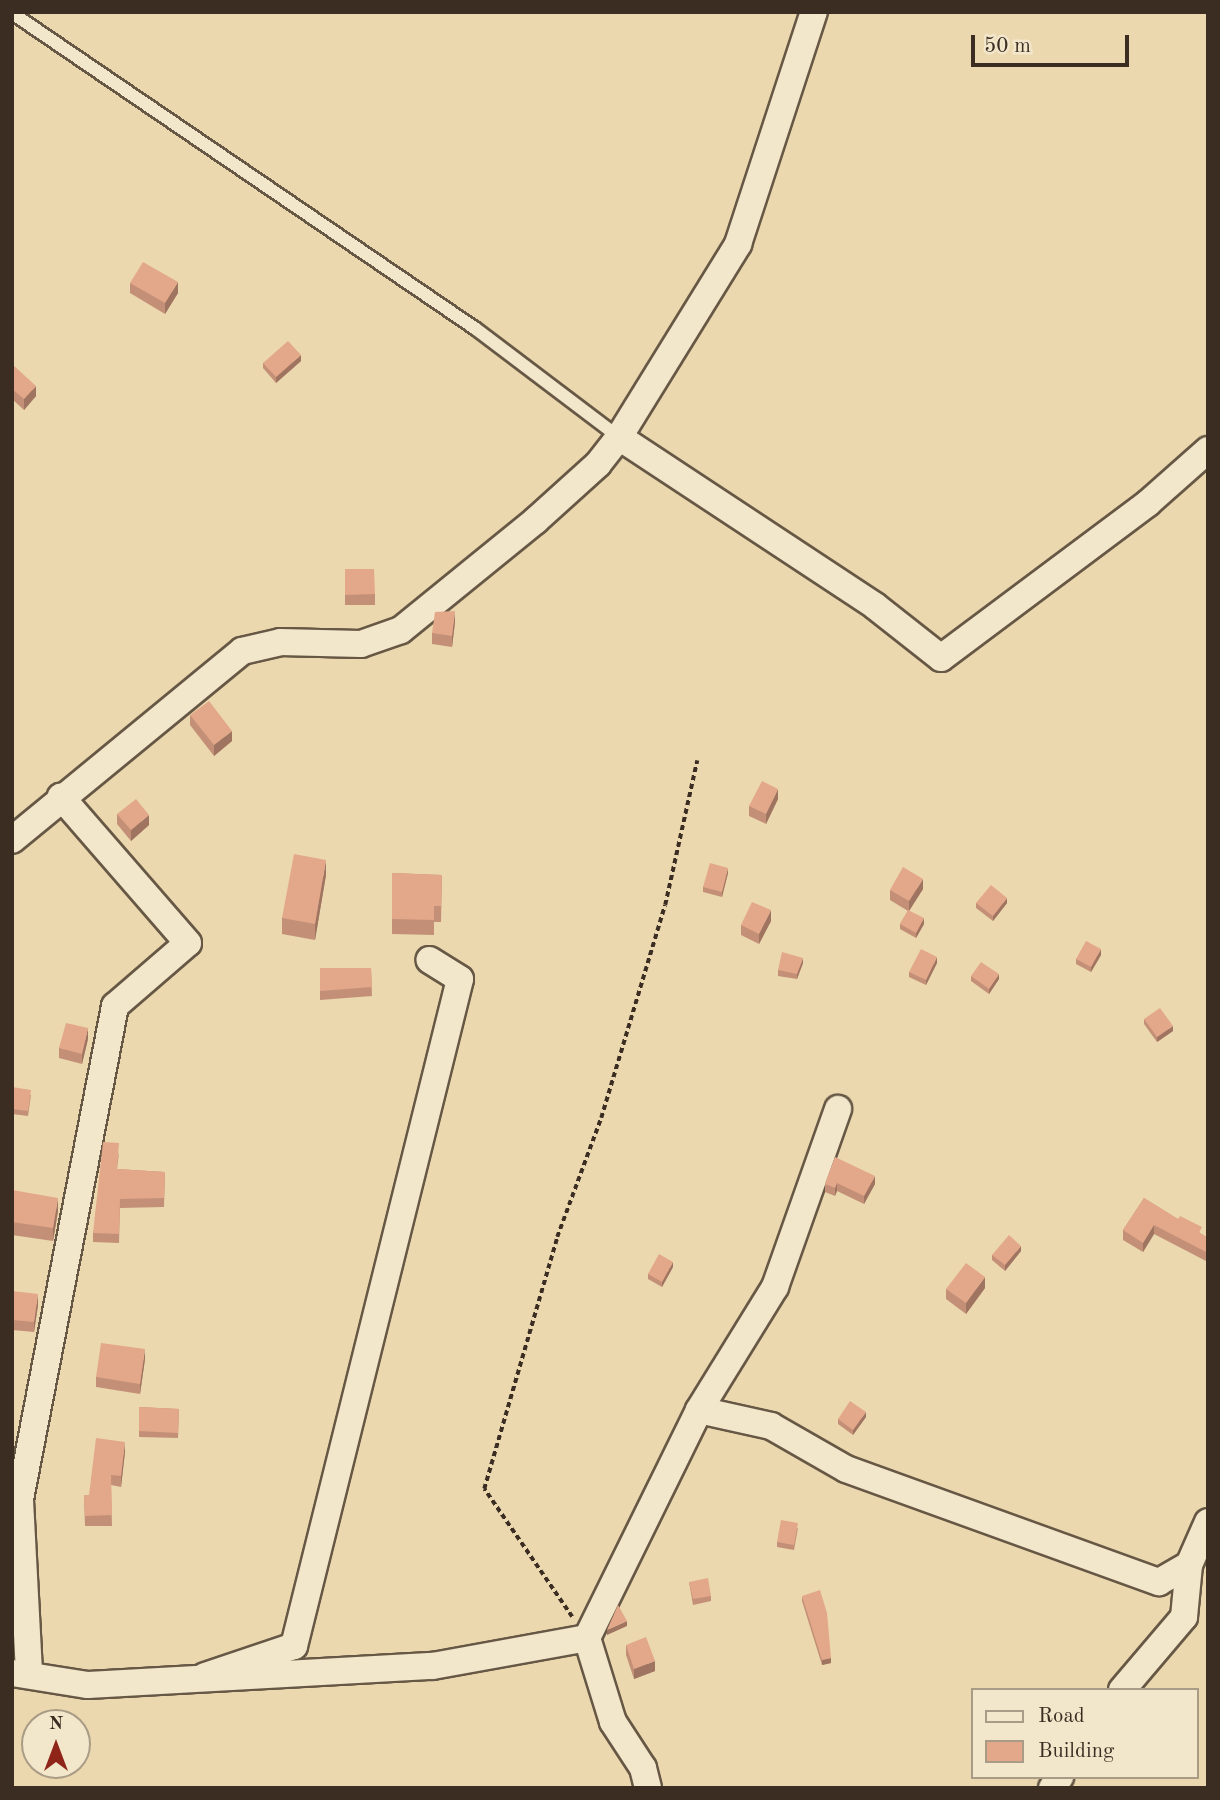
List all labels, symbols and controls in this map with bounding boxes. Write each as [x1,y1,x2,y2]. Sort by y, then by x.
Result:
scale bar [975,21,1132,65]
text: 50 m [984,36,1031,57]
legend [972,1688,1199,1779]
text: Road [1038,1706,1085,1727]
north arrow [21,1709,91,1779]
text: N [49,1715,63,1734]
text: Building [1038,1741,1114,1762]

